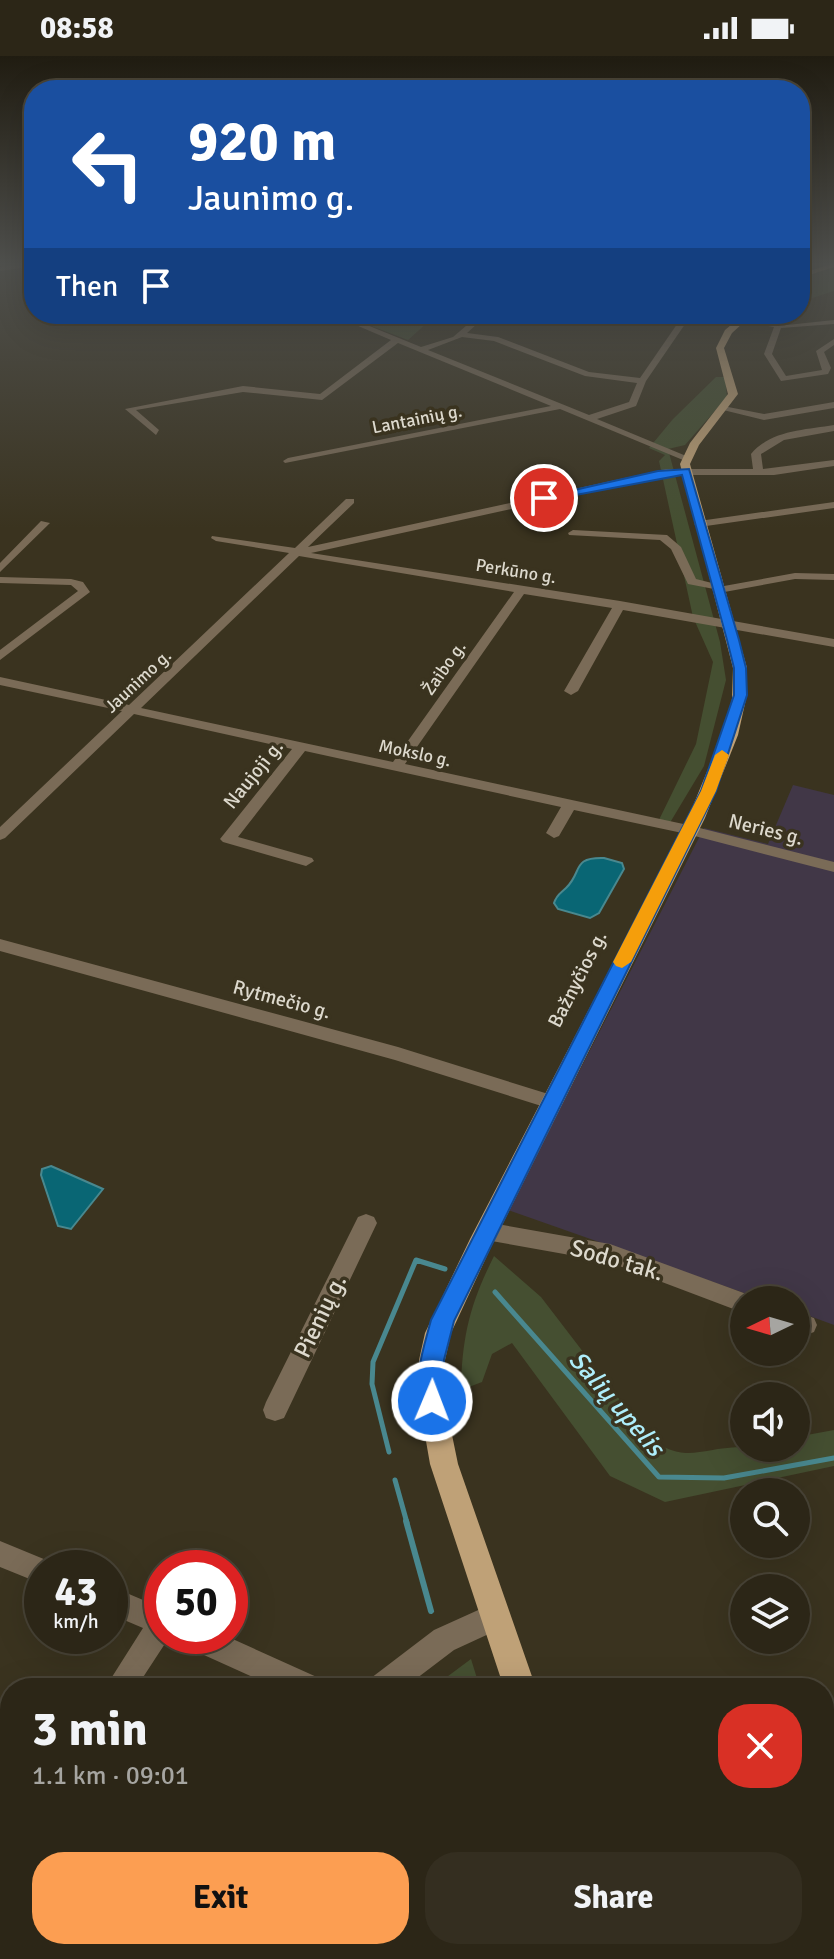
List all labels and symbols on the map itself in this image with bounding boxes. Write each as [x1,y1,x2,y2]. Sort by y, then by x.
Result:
street label: Lantainių g. [370,399,464,439]
pin [510,464,578,532]
street label: Perkūno g. [474,554,558,588]
street label: Žaibo g. [418,637,470,699]
street label: Jaunimo g. [100,645,176,717]
street label: Naujoji g. [218,735,289,814]
street label: Mokslo g. [377,735,453,771]
street label: Neries g. [726,808,806,851]
street label: Bažnyčios g. [542,927,612,1032]
street label: Rytmečio g. [230,974,334,1025]
street label: Sodo tak. [567,1232,667,1288]
street label: Pienių g. [287,1269,353,1363]
north arrow [730,1286,810,1366]
water label: Salių upelis [562,1344,672,1465]
position arrow [390,1359,474,1443]
speed limit sign: 50 [144,1550,248,1654]

